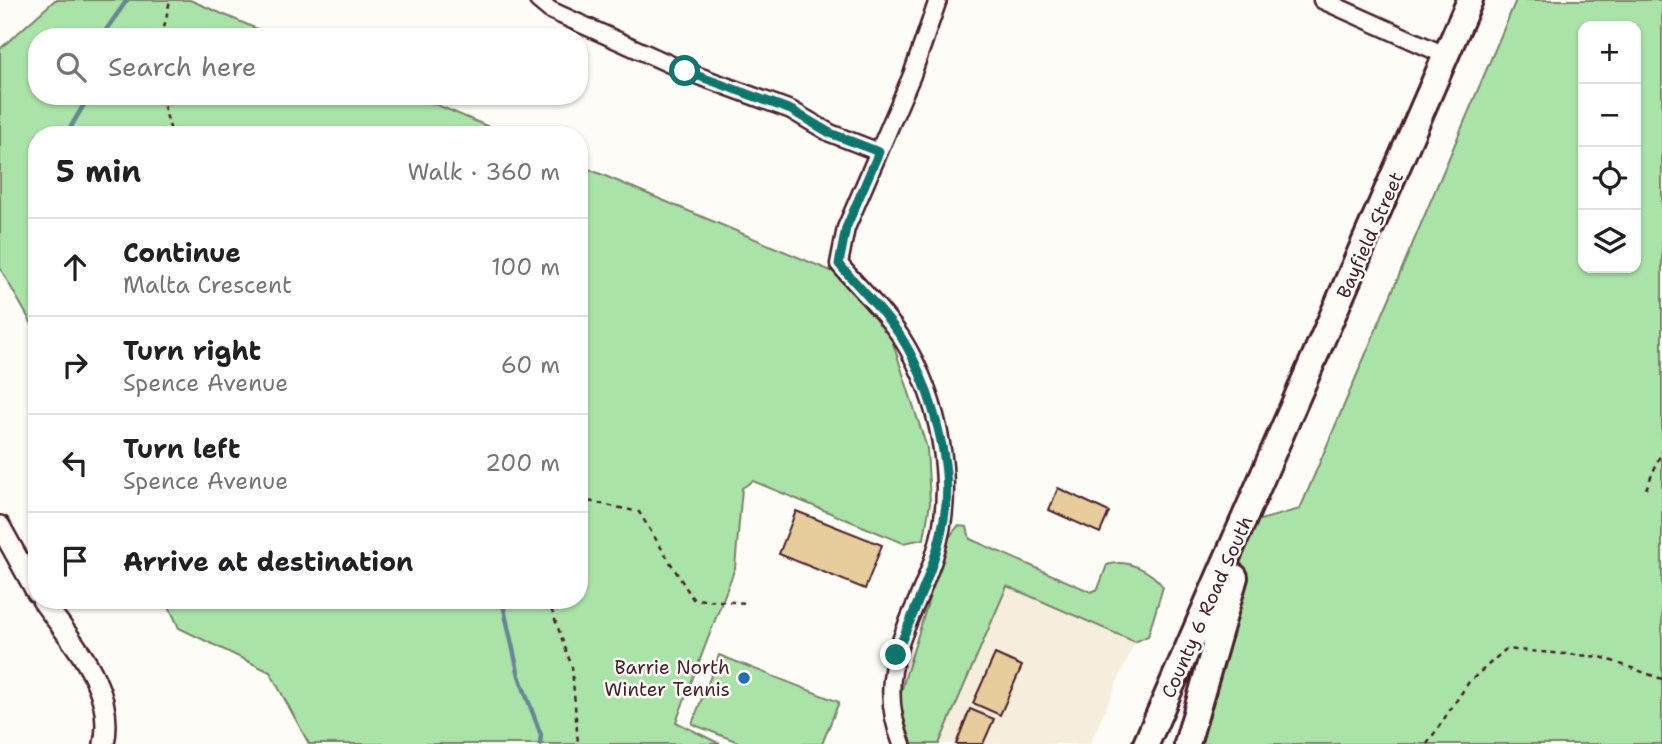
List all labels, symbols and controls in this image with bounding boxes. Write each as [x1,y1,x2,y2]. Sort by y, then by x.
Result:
map controls [1578,21,1641,273]
button: + [1578,21,1641,84]
search box [28,28,588,105]
icon: search [52,48,90,86]
text: Search here [108,49,257,84]
route start [669,55,700,86]
button: − [1578,84,1641,147]
button: locate [1578,147,1641,210]
text: 5 min [56,151,141,192]
text: Walk · 360 m [407,157,560,187]
street label: Bayfield Street [1331,168,1409,302]
button: layers [1578,210,1641,273]
text: Continue [123,235,241,270]
icon: ahead [56,248,94,286]
text: 100 m [491,252,560,282]
text: Malta Crescent [123,270,292,300]
text: Turn right [123,333,261,368]
icon: right [56,346,94,384]
text: 60 m [501,350,560,380]
text: Spence Avenue [123,368,288,398]
text: Turn left [123,431,240,466]
icon: left [56,444,94,482]
text: 200 m [485,448,560,478]
text: Spence Avenue [123,466,288,496]
street label: County 6 Road South [1156,512,1258,702]
icon: arrive [56,542,94,580]
text: Arrive at destination [123,544,413,579]
route end [880,639,911,670]
place label: Barrie North Winter Tennis [604,655,730,702]
marker: Barrie North Winter Tennis [736,670,752,686]

